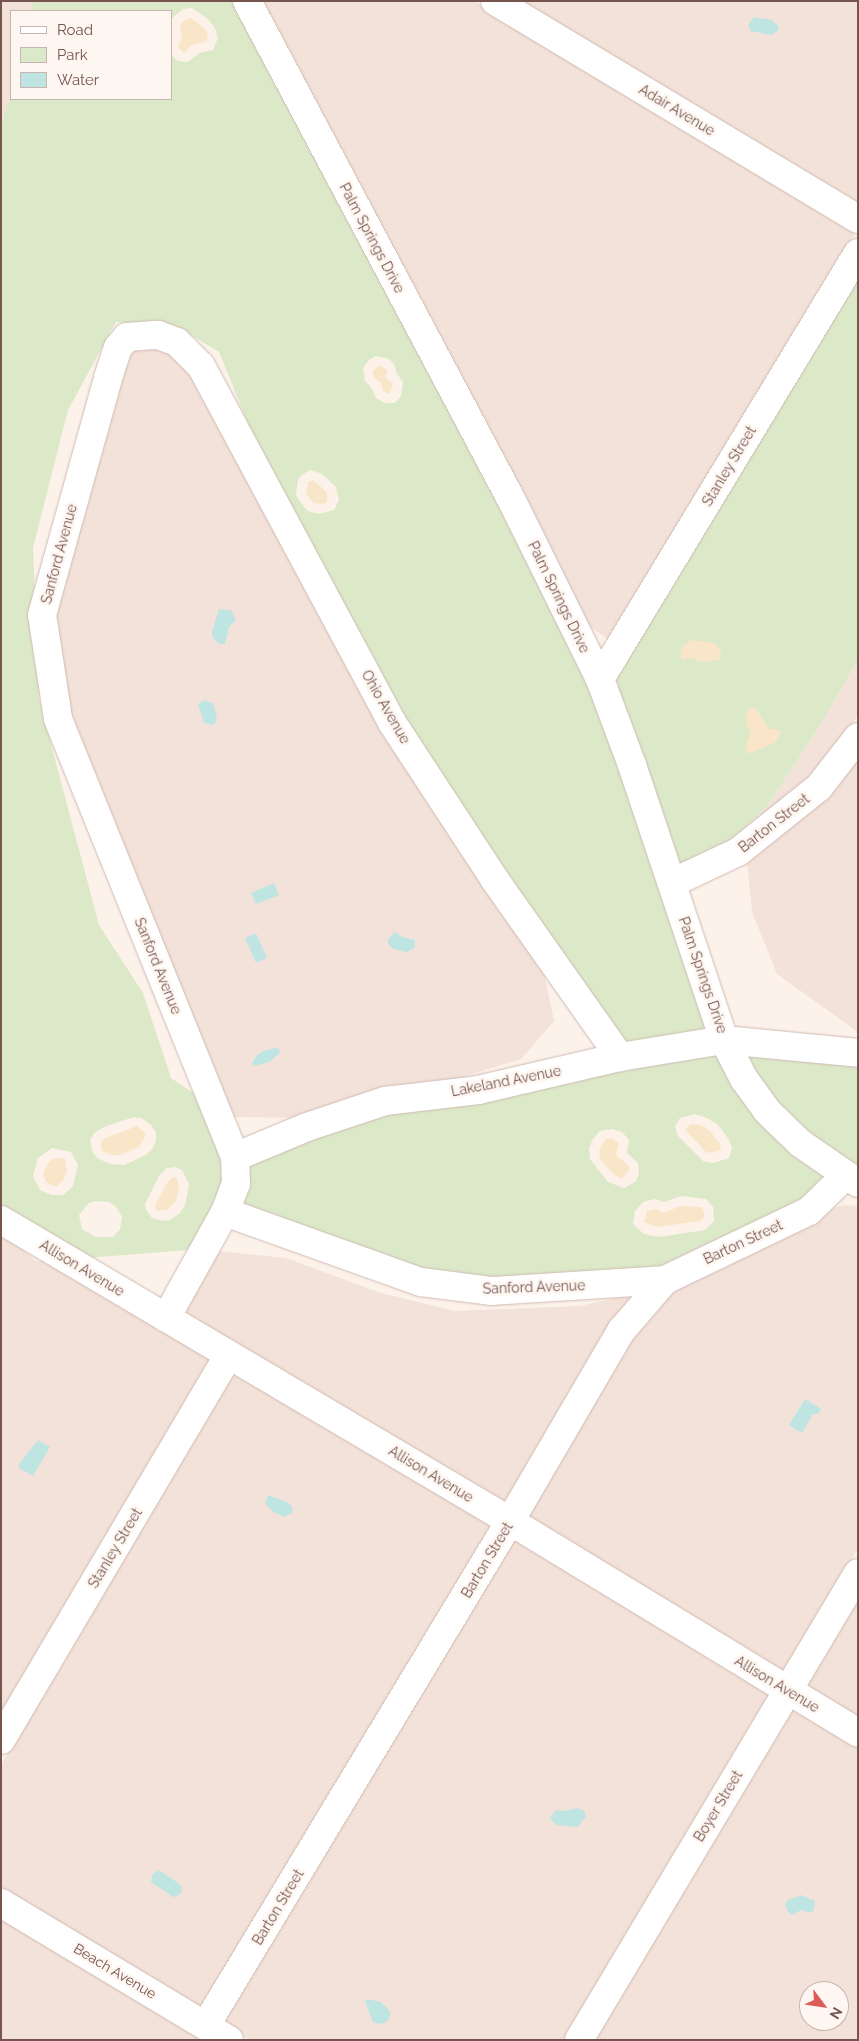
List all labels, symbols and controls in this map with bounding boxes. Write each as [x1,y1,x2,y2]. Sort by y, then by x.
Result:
legend [10,10,172,100]
text: Road [57,21,93,39]
text: Park [57,46,88,64]
text: Water [57,71,99,89]
street label: Adair Avenue [636,81,718,139]
street label: Palm Springs Drive [336,180,408,296]
street label: Stanley Street [698,423,760,509]
street label: Sanford Avenue [38,502,80,606]
street label: Palm Springs Drive [525,538,593,656]
street label: Ohio Avenue [358,667,414,747]
street label: Barton Street [735,790,813,856]
street label: Sanford Avenue [131,915,185,1017]
street label: Palm Springs Drive [675,915,731,1035]
street label: Lakeland Avenue [449,1062,563,1100]
street label: Barton Street [701,1216,785,1268]
street label: Allison Avenue [36,1236,128,1300]
street label: Sanford Avenue [482,1277,586,1297]
street label: Allison Avenue [385,1442,477,1506]
street label: Stanley Street [84,1505,146,1591]
street label: Barton Street [458,1519,516,1601]
street label: Allison Avenue [731,1652,823,1716]
street label: Boyer Street [690,1767,746,1845]
street label: Barton Street [249,1866,307,1948]
street label: Beach Avenue [71,1940,159,2002]
north arrow [799,1981,849,2031]
text: N [826,2005,846,2022]

